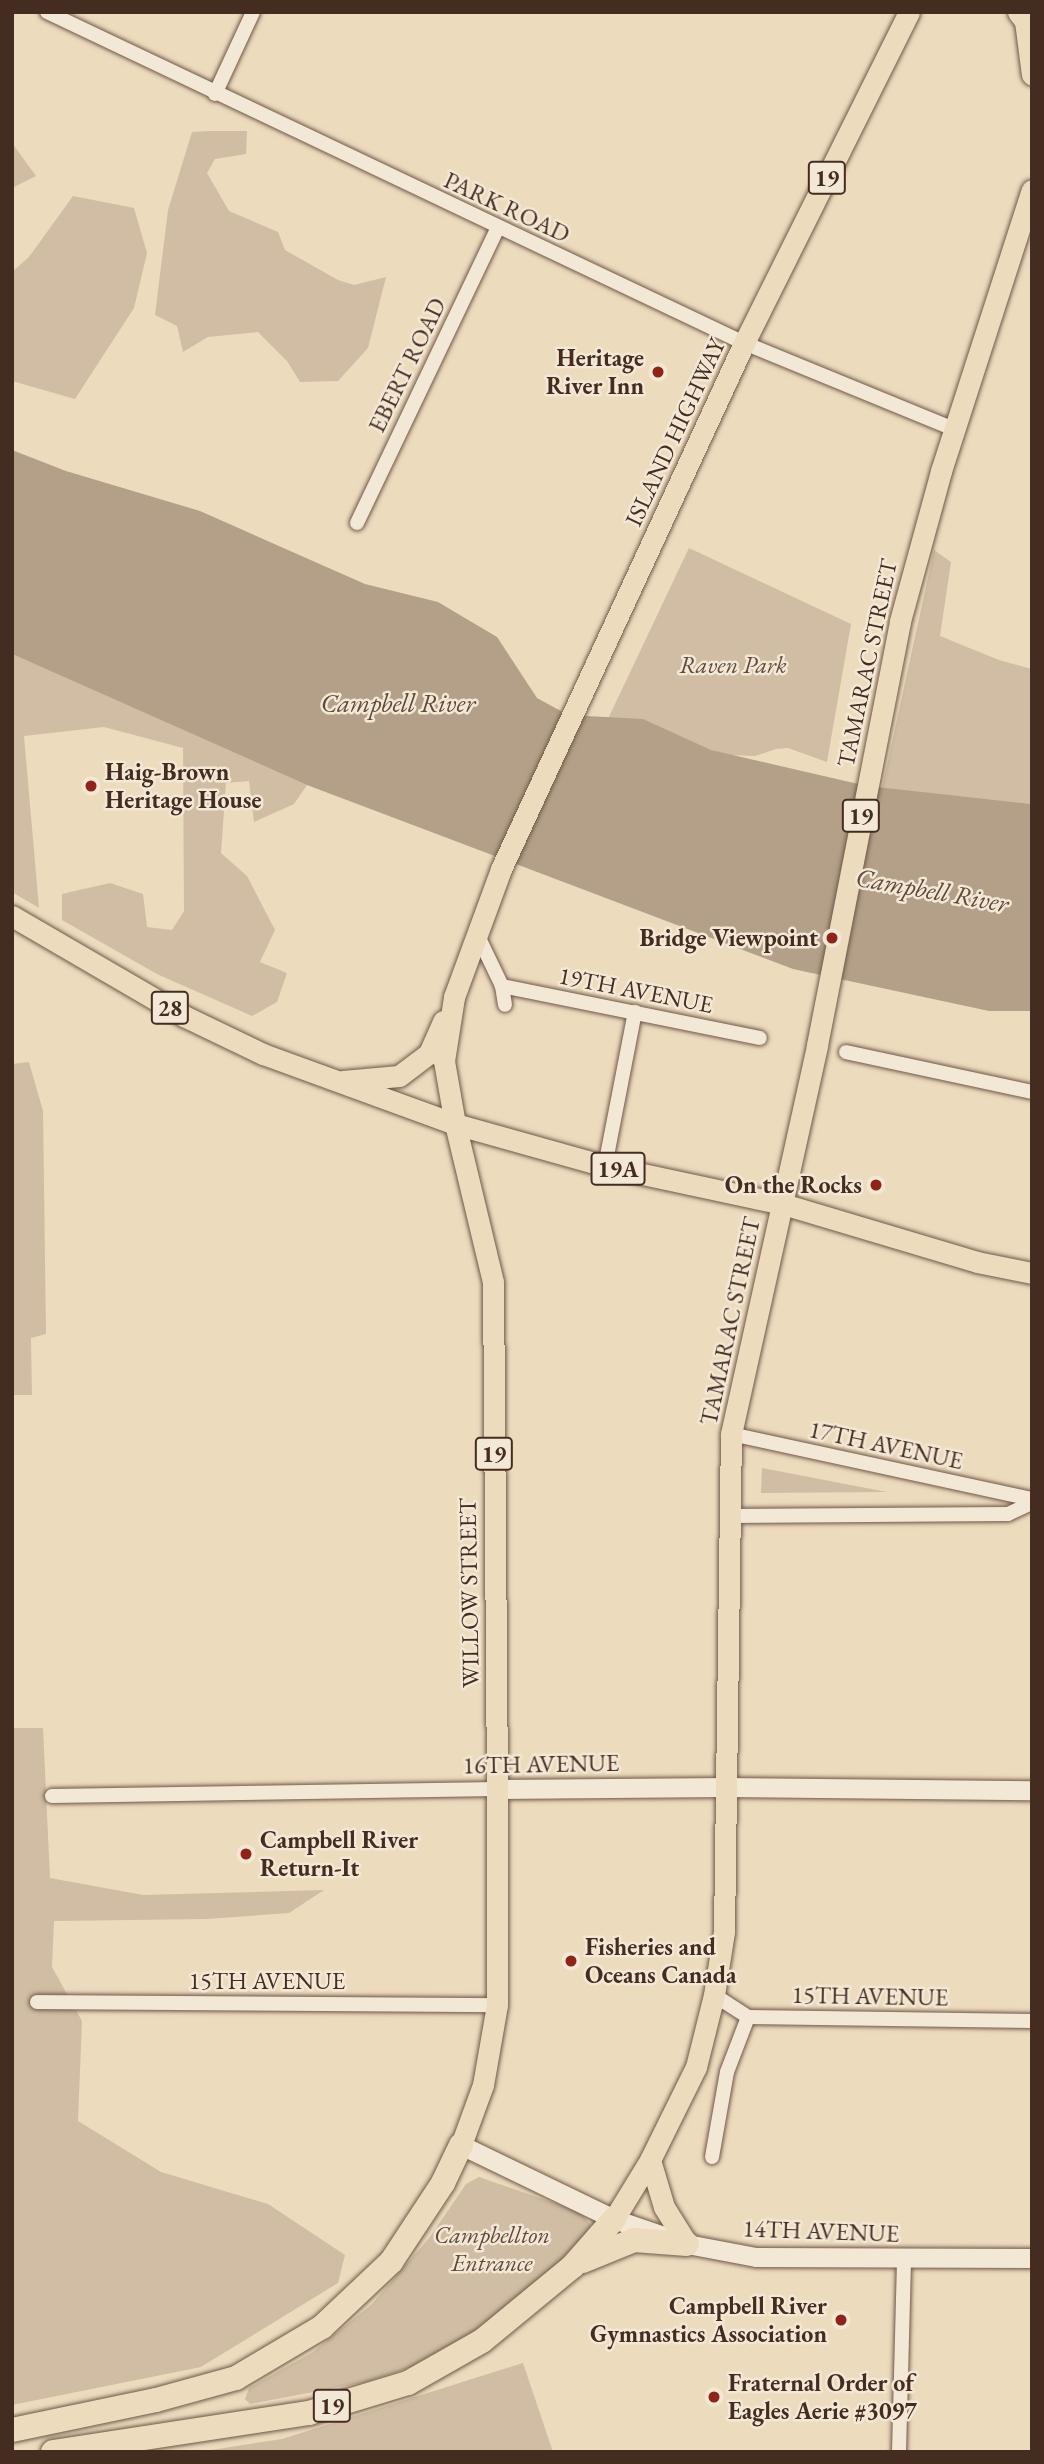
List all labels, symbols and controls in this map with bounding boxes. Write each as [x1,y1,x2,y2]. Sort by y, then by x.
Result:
road number: 19 [808,158,846,197]
street label: PARK ROAD [440,165,574,249]
street label: EBERT ROAD [362,293,452,437]
street label: ISLAND HIGHWAY [619,334,731,530]
place label: Heritage River Inn [546,344,644,400]
marker: Heritage River Inn [650,364,666,380]
street label: TAMARAC STREET [831,556,903,770]
park label: Raven Park [679,651,787,679]
water label: Campbell River [321,688,475,720]
place label: Haig-Brown Heritage House [105,758,261,814]
marker: Haig-Brown Heritage House [83,778,99,794]
road number: 19 [842,796,880,836]
water label: Campbell River [853,862,1011,920]
place label: Bridge Viewpoint [640,924,818,952]
marker: Bridge Viewpoint [824,930,840,946]
street label: 19TH AVENUE [556,961,716,1019]
road number: 28 [151,988,189,1028]
road number: 19A [590,1150,646,1188]
place label: On the Rocks [725,1171,862,1199]
marker: On the Rocks [868,1177,884,1193]
street label: TAMARAC STREET [694,1214,766,1428]
street label: 17TH AVENUE [806,1415,966,1475]
road number: 19 [475,1434,513,1474]
street label: WILLOW STREET [453,1498,485,1688]
street label: 16TH AVENUE [462,1748,620,1780]
place label: Campbell River Return-It [260,1826,418,1882]
marker: Campbell River Return-It [238,1846,254,1862]
place label: Fisheries and Oceans Canada [585,1933,737,1989]
marker: Fisheries and Oceans Canada [563,1953,579,1969]
street label: 15TH AVENUE [189,1967,345,1995]
street label: 15TH AVENUE [791,1980,949,2012]
street label: 14TH AVENUE [742,2214,900,2248]
park label: Campbellton Entrance [434,2221,550,2277]
place label: Campbell River Gymnastics Association [590,2292,827,2348]
marker: Campbell River Gymnastics Association [833,2312,849,2328]
place label: Fraternal Order of Eagles Aerie #3097 [728,2369,917,2425]
road number: 19 [313,2386,351,2426]
marker: Fraternal Order of Eagles Aerie #3097 [706,2389,722,2405]

